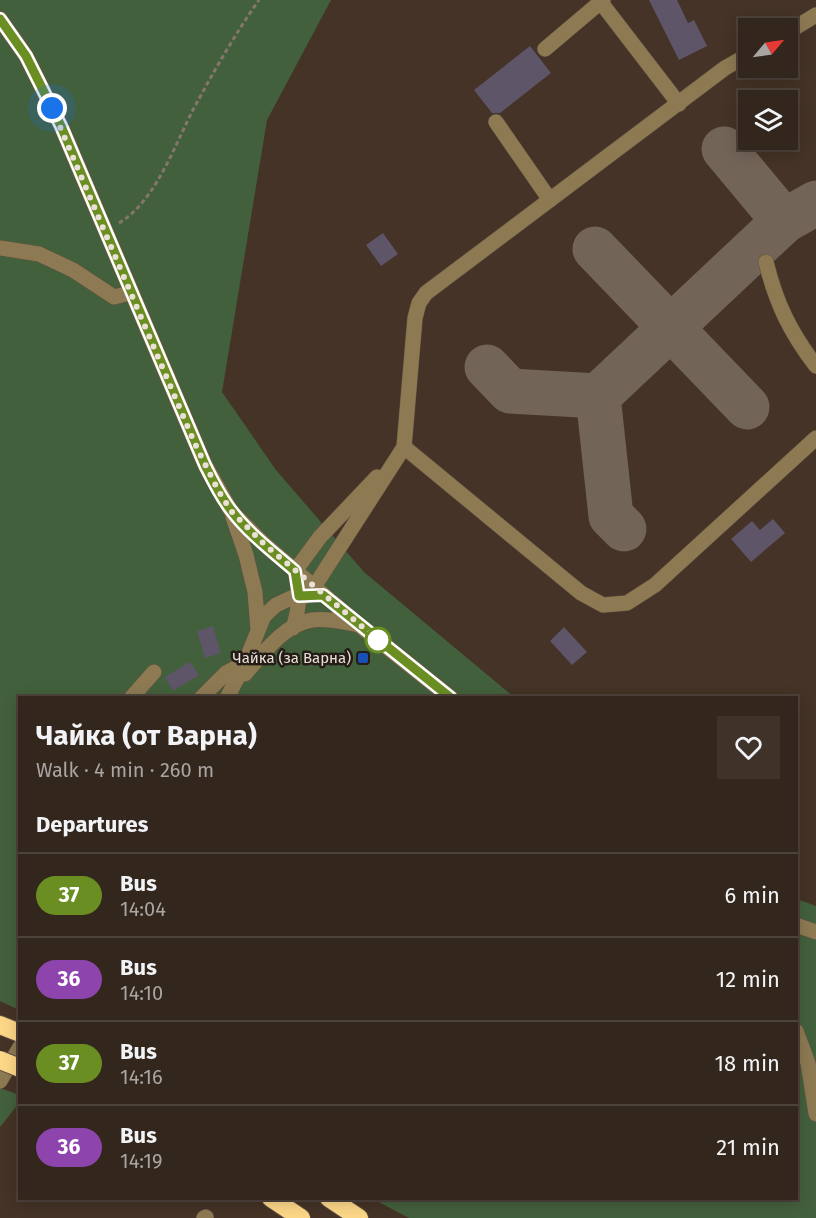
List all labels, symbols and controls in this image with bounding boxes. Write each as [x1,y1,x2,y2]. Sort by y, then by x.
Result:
north arrow [738,18,798,78]
map controls [738,18,798,150]
button: layers [738,90,798,150]
your location [37,93,67,123]
unlabelled marker [365,627,391,653]
place label: Чайка (за Варна) [233,649,351,667]
marker: Чайка (за Варна) [356,651,370,665]
button: heart [717,716,780,779]
text: Чайка (от Варна) [36,719,257,752]
text: Walk · 4 min · 260 m [36,758,214,782]
text: Departures [36,811,148,838]
text: Bus [120,870,157,897]
text: 37 [59,882,79,908]
text: 6 min [724,882,780,909]
text: 14:04 [120,897,166,921]
text: Bus [120,954,157,981]
text: 36 [58,966,80,992]
text: 12 min [716,966,780,993]
text: 14:10 [120,981,163,1005]
text: Bus [120,1038,157,1065]
text: 37 [59,1050,79,1076]
text: 18 min [715,1050,780,1077]
text: 14:16 [120,1065,163,1089]
text: Bus [120,1122,157,1149]
text: 36 [58,1134,80,1160]
text: 21 min [716,1134,780,1161]
text: 14:19 [120,1149,162,1173]

